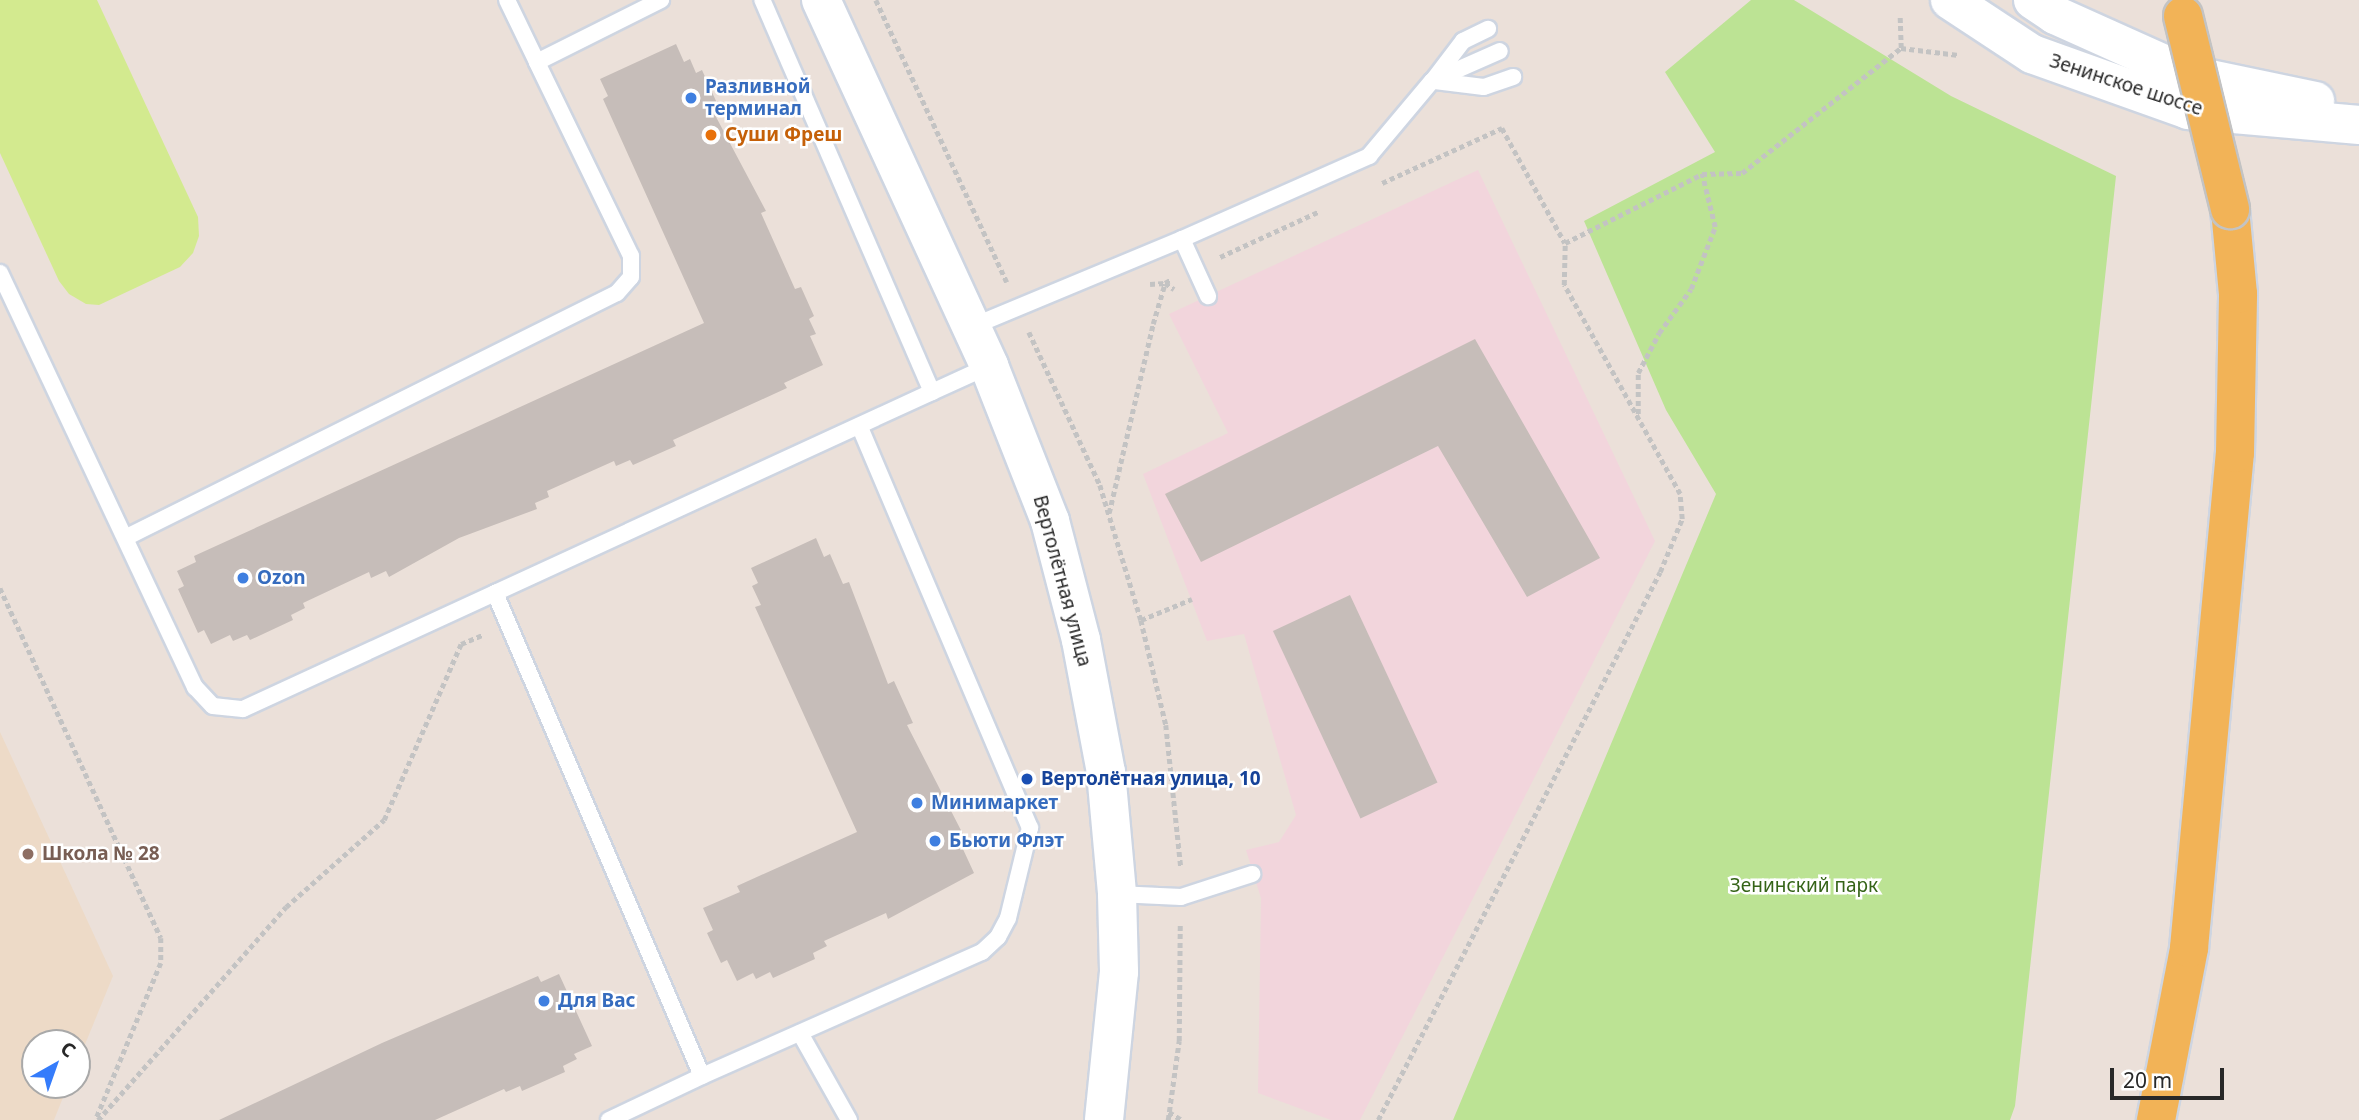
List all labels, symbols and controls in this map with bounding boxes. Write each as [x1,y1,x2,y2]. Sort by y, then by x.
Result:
street label: Зенинское шоссе [2047,50,2205,120]
place label: Разливной терминал [705,76,811,120]
marker: Разливной терминал [683,90,699,106]
place label: Суши Фреш [725,124,842,146]
marker: Суши Фреш [703,127,719,143]
street label: Вертолётная улица [1028,493,1096,669]
place label: Ozon [257,567,306,589]
marker: Ozon [235,570,251,586]
place label: Вертолётная улица, 10 [1041,768,1261,790]
marker: Вертолётная улица, 10 [1019,771,1035,787]
place label: Минимаркет [931,792,1058,814]
marker: Минимаркет [909,795,925,811]
place label: Бьюти Флэт [949,830,1064,852]
marker: Бьюти Флэт [927,833,943,849]
place label: Школа № 28 [42,843,160,865]
marker: Школа № 28 [20,846,36,862]
park label: Зенинский парк [1730,875,1878,897]
place label: Для Вас [558,990,635,1012]
marker: Для Вас [536,993,552,1009]
north arrow [21,1029,91,1099]
text: С [55,1036,81,1063]
scale bar [2114,1054,2228,1098]
text: 20 m [2123,1066,2172,1094]

